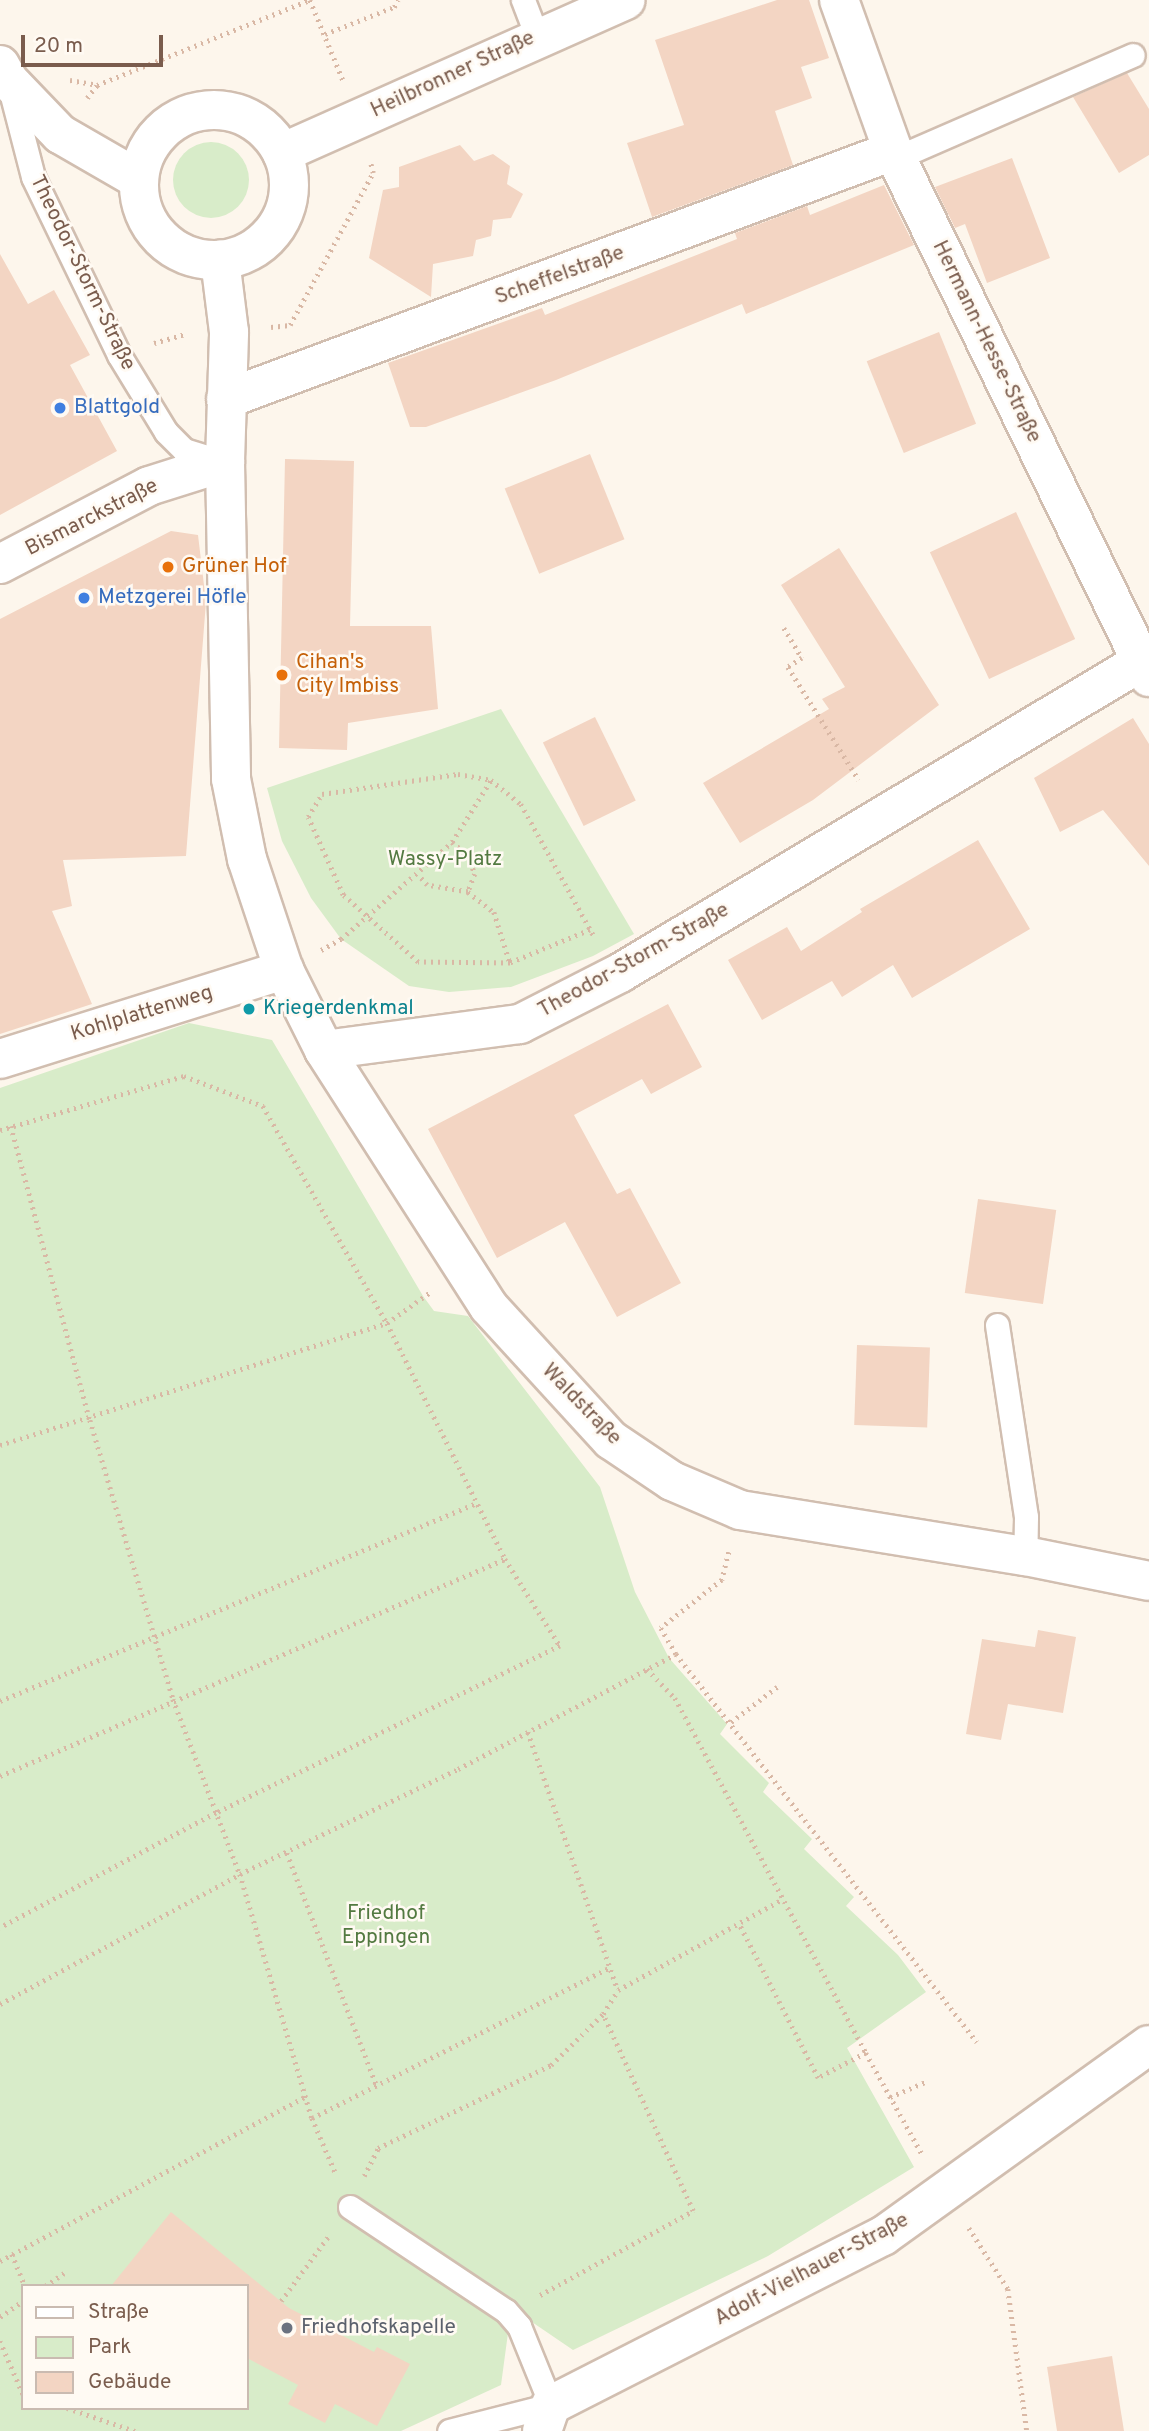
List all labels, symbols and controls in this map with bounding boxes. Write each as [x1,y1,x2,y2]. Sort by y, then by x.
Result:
scale bar [24,21,166,65]
street label: Heilbronner Straße [367,26,539,124]
text: 20 m [34,33,83,60]
street label: Theodor-Storm-Straße [24,171,140,375]
street label: Hermann-Hesse-Straße [926,237,1046,447]
street label: Scheffelstraße [492,241,628,311]
place label: Blattgold [74,395,160,421]
marker: Blattgold [52,400,68,416]
street label: Bismarckstraße [21,474,163,562]
place label: Grüner Hof [182,554,286,580]
marker: Grüner Hof [160,559,176,575]
place label: Metzgerei Höfle [98,585,247,611]
marker: Metzgerei Höfle [76,590,92,606]
place label: Cihan's City Imbiss [296,650,399,700]
marker: Cihan's City Imbiss [274,667,290,683]
park label: Wassy-Platz [388,847,502,873]
street label: Theodor-Storm-Straße [534,898,734,1024]
street label: Kohlplattenweg [68,980,216,1048]
place label: Kriegerdenkmal [263,996,414,1022]
marker: Kriegerdenkmal [241,1001,257,1017]
street label: Waldstraße [536,1359,626,1451]
park label: Friedhof Eppingen [342,1901,430,1951]
street label: Adolf-Vielhauer-Straße [711,2208,913,2332]
legend [21,2284,248,2410]
text: Straße [88,2299,149,2326]
place label: Friedhofskapelle [301,2315,456,2341]
marker: Friedhofskapelle [279,2320,295,2336]
text: Park [88,2334,131,2361]
text: Gebäude [88,2369,171,2396]

